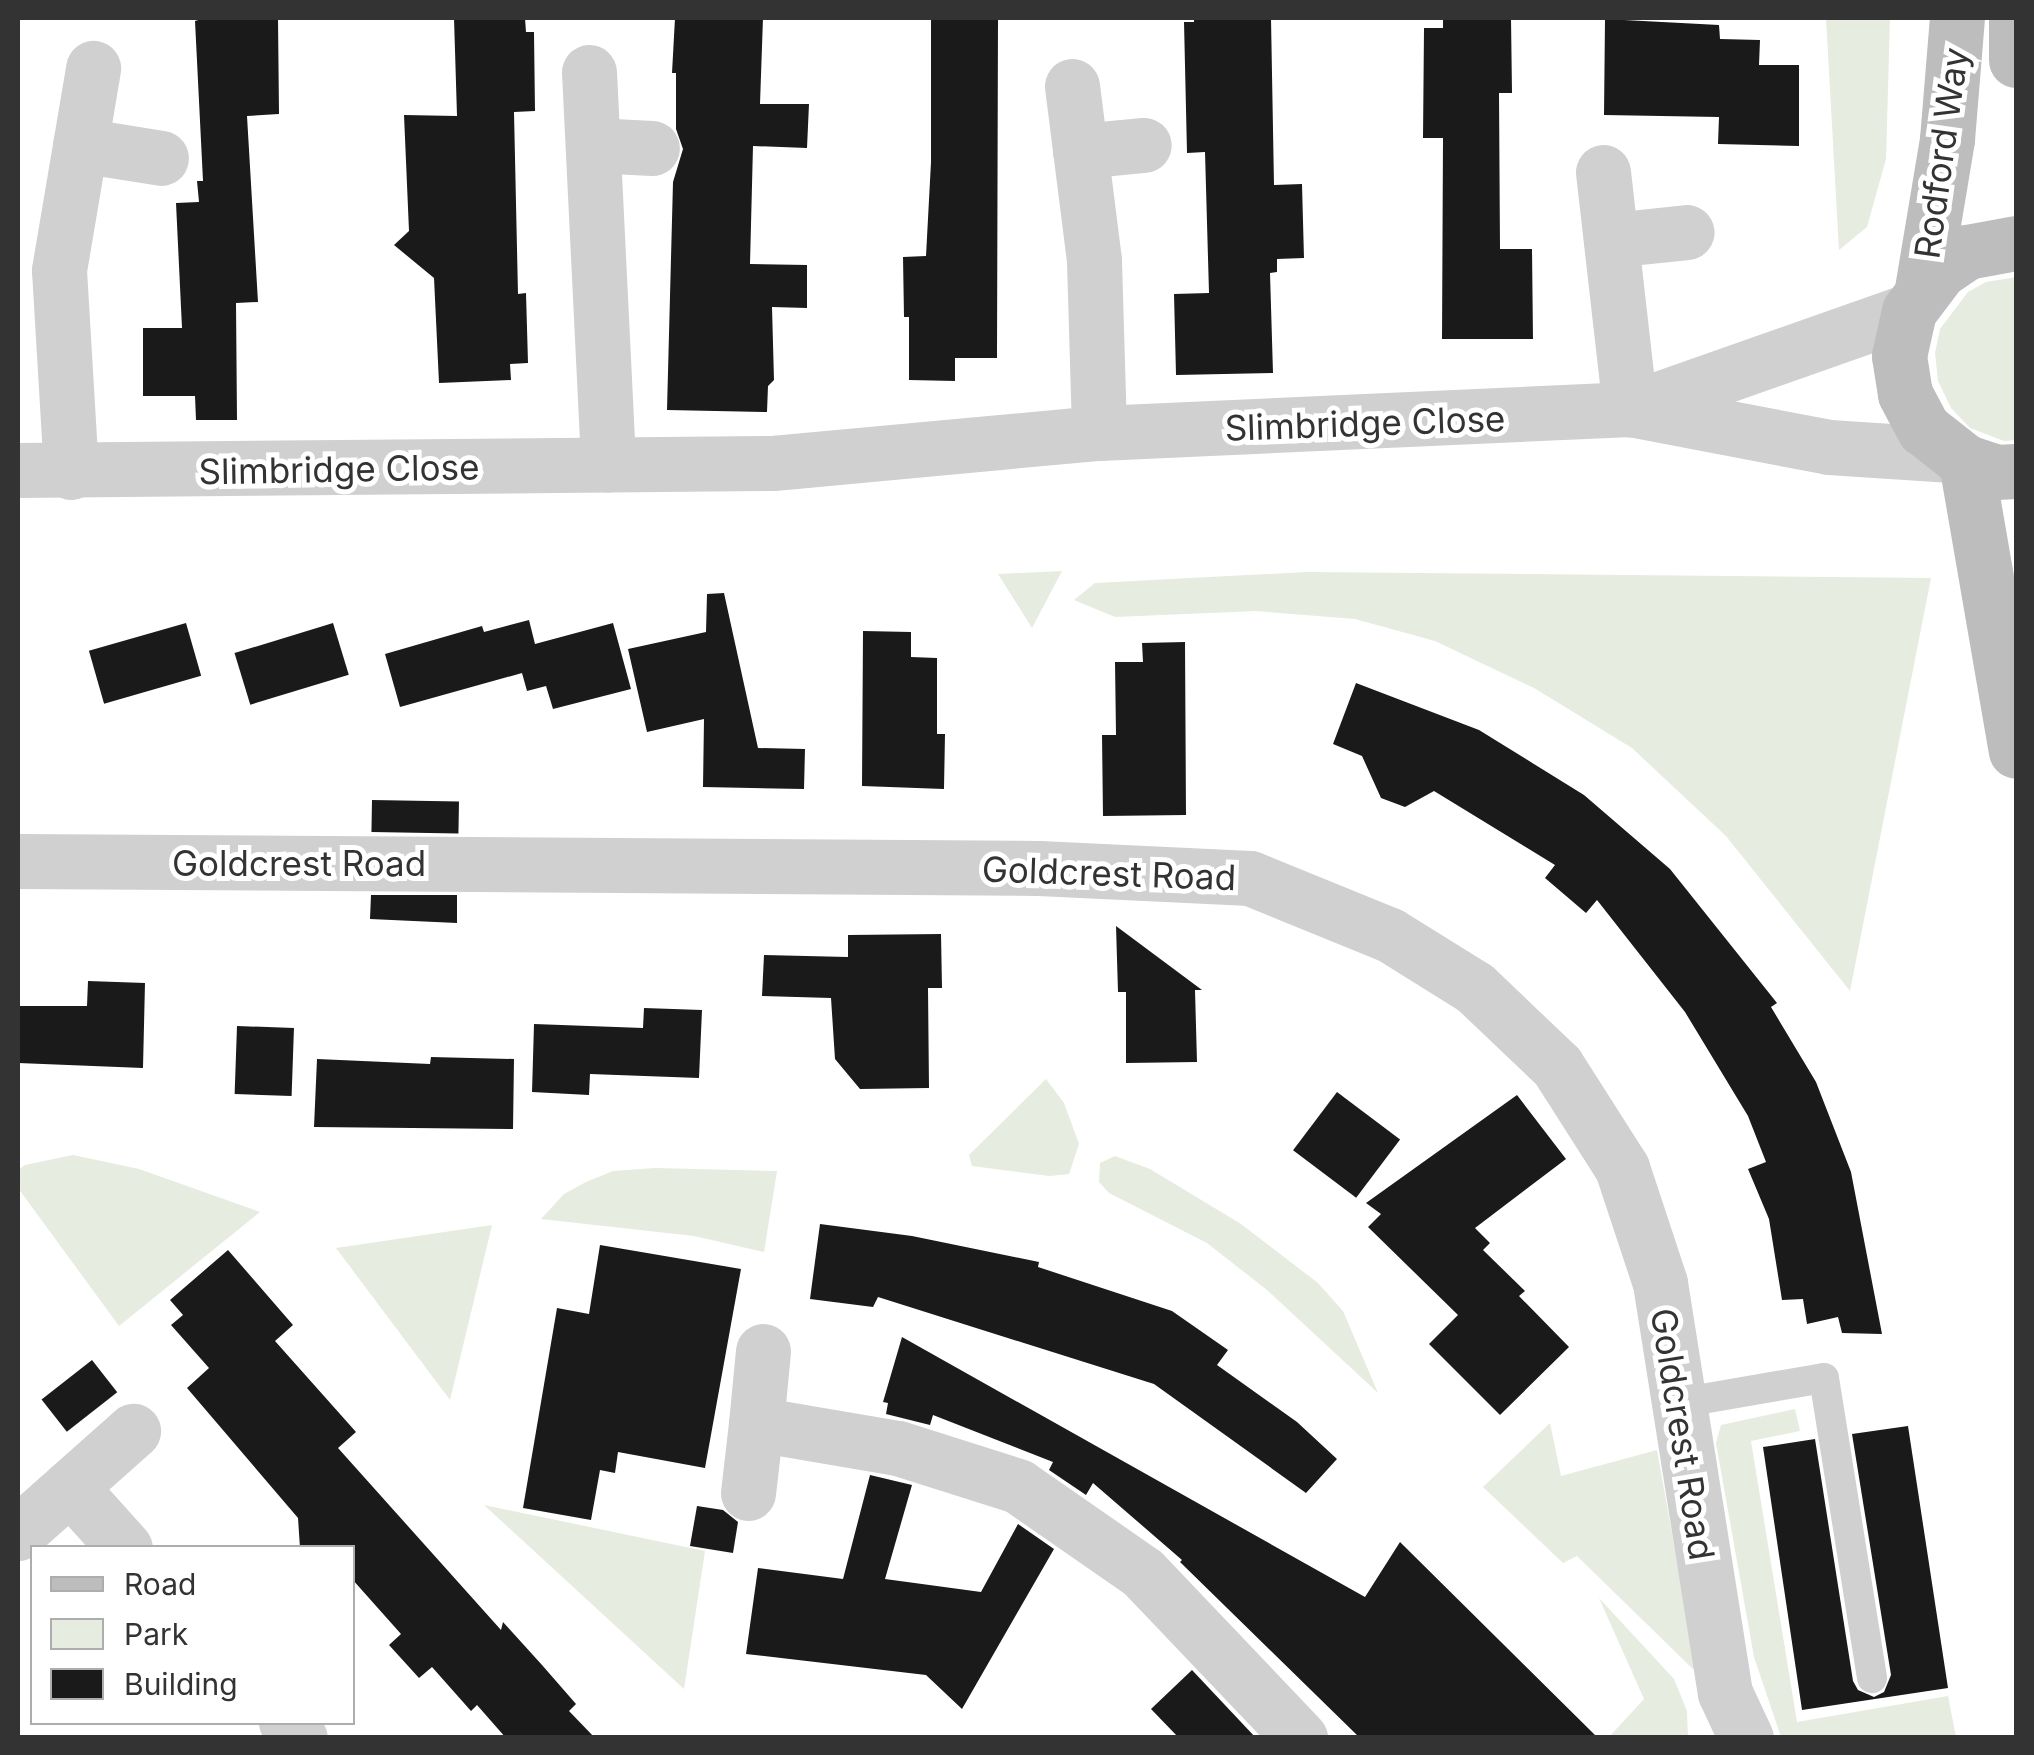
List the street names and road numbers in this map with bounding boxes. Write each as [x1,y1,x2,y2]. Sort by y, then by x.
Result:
street label: Rodford Way [1905,45,1977,261]
street label: Slimbridge Close [1224,397,1506,449]
street label: Slimbridge Close [198,446,480,492]
street label: Goldcrest Road [172,842,426,884]
street label: Goldcrest Road [981,848,1237,898]
street label: Goldcrest Road [1642,1305,1724,1563]

